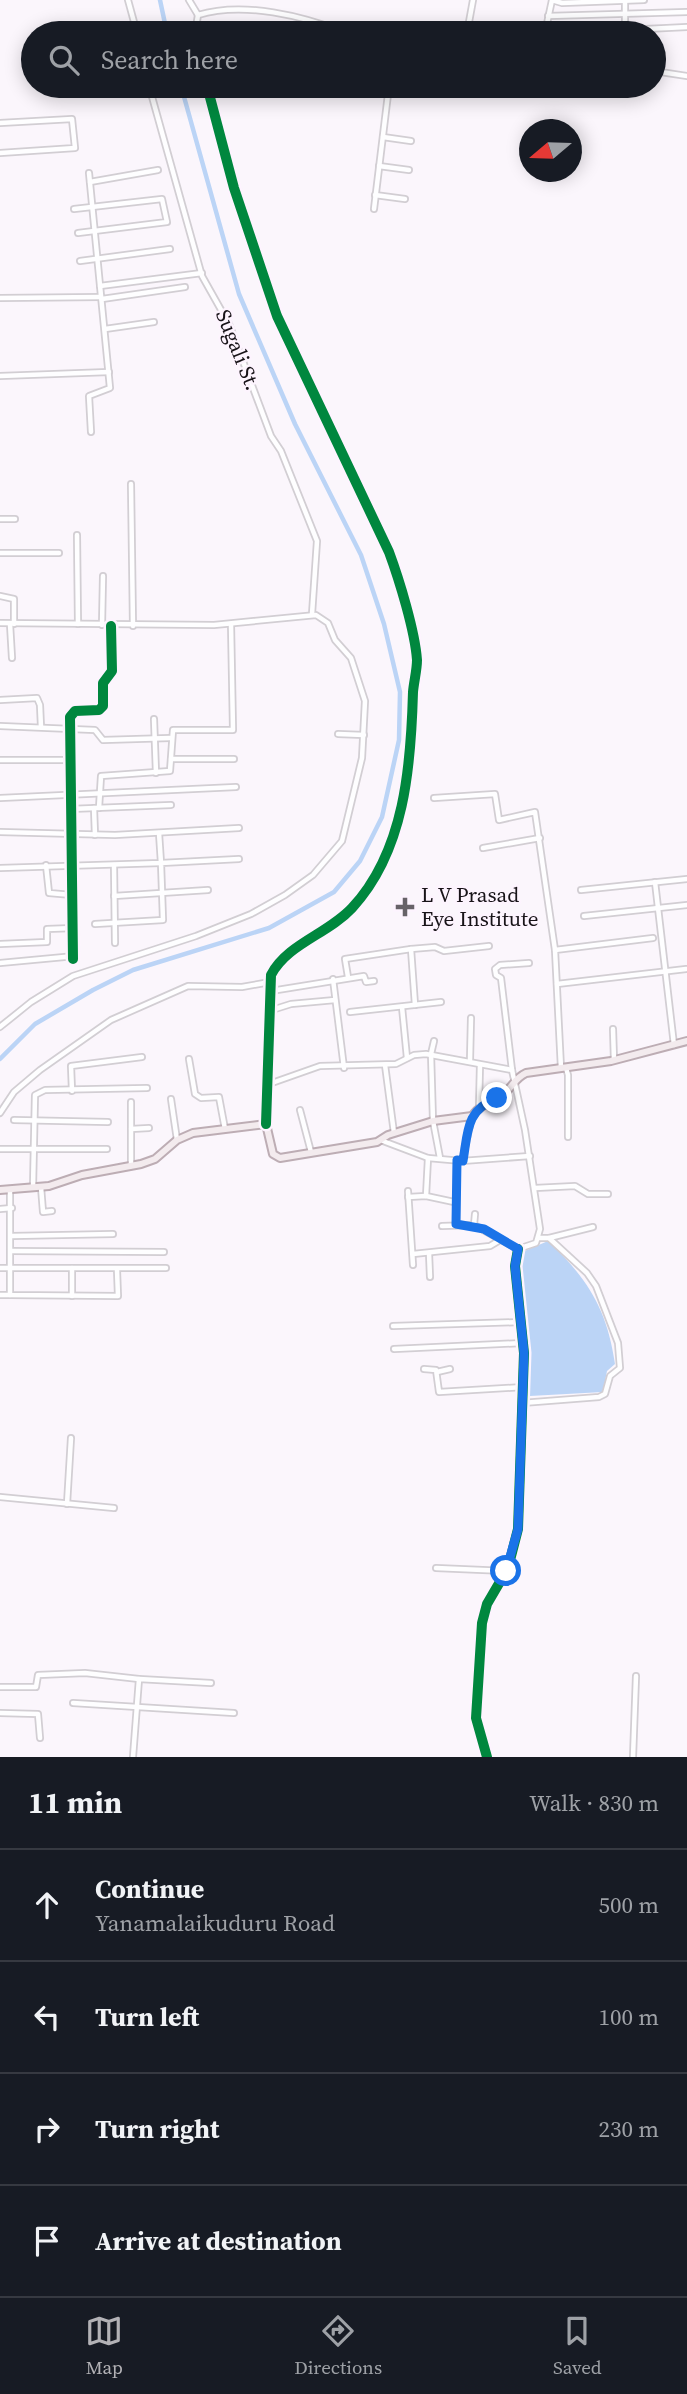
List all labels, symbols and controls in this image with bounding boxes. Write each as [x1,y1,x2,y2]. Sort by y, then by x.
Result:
search box [21,21,666,98]
icon: search [45,41,83,79]
text: Search here [101,42,238,78]
north arrow [519,119,582,182]
street label: Sugali St. [209,305,268,395]
place label: L V Prasad Eye Institute [421,880,539,933]
marker: L V Prasad Eye Institute [395,897,415,917]
route end [481,1082,512,1113]
route start [490,1555,521,1586]
text: 11 min [28,1782,122,1823]
text: Walk · 830 m [529,1787,659,1819]
text: Continue [95,1871,204,1907]
icon: ahead [28,1886,66,1924]
text: 500 m [598,1889,659,1921]
text: Yanamalaikuduru Road [95,1907,335,1939]
icon: left [28,1998,66,2036]
text: Turn left [95,1999,199,2035]
text: 100 m [598,2001,659,2033]
icon: right [28,2110,66,2148]
text: Turn right [95,2111,219,2147]
text: 230 m [598,2113,659,2145]
icon: arrive [28,2222,66,2260]
text: Arrive at destination [95,2223,342,2259]
tab: Map [85,2312,123,2380]
tab: Directions [294,2312,382,2380]
tab: Saved [553,2312,602,2380]

